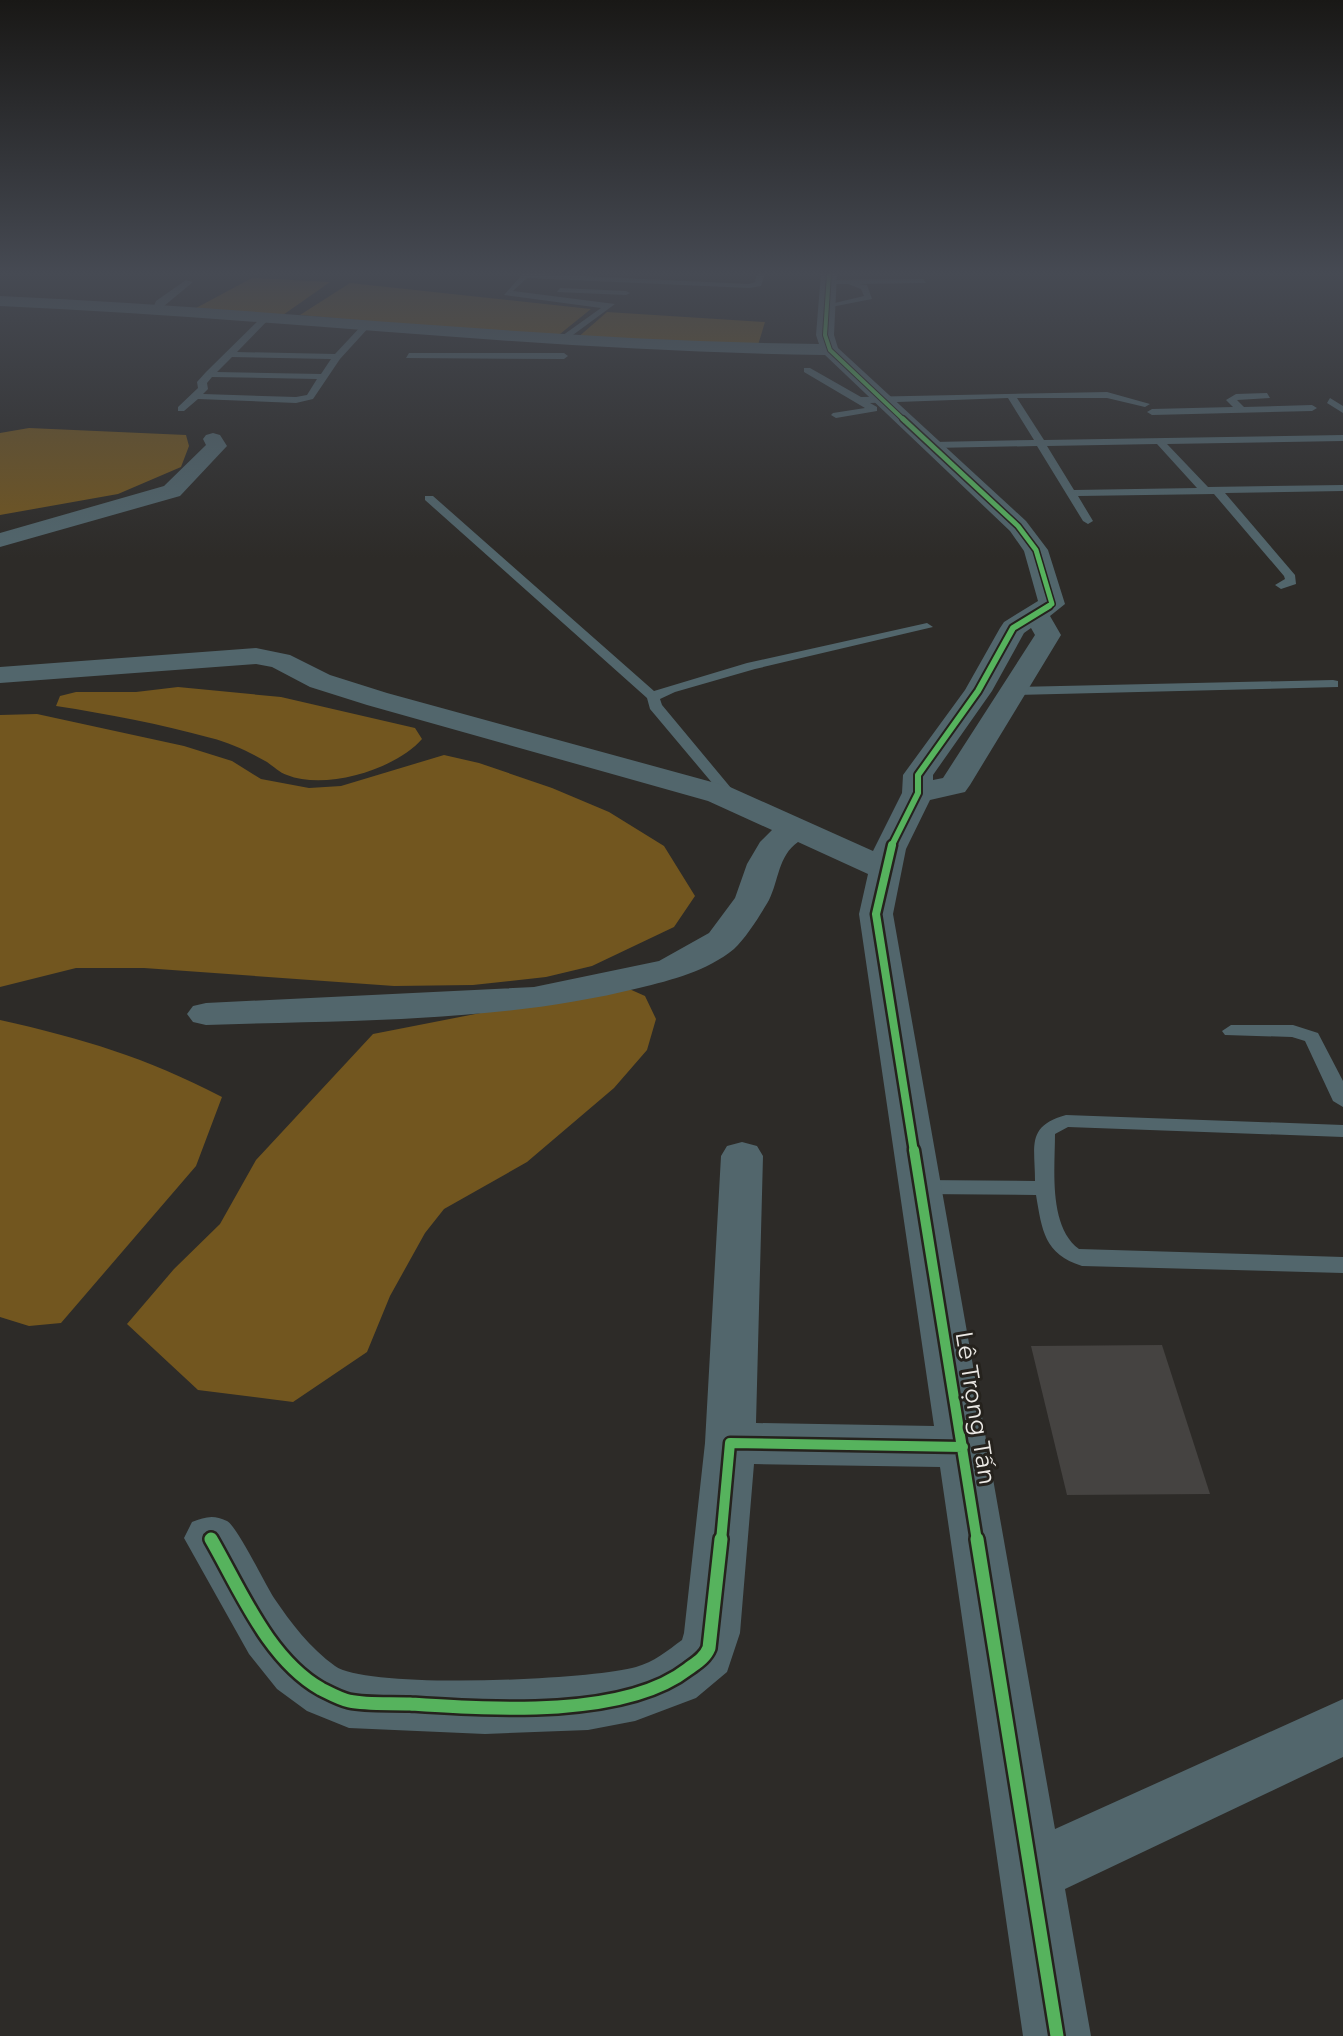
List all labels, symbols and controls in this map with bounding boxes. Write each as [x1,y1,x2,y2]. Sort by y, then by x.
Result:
street label: Lê Trọng Tấn [950,1329,1002,1487]

